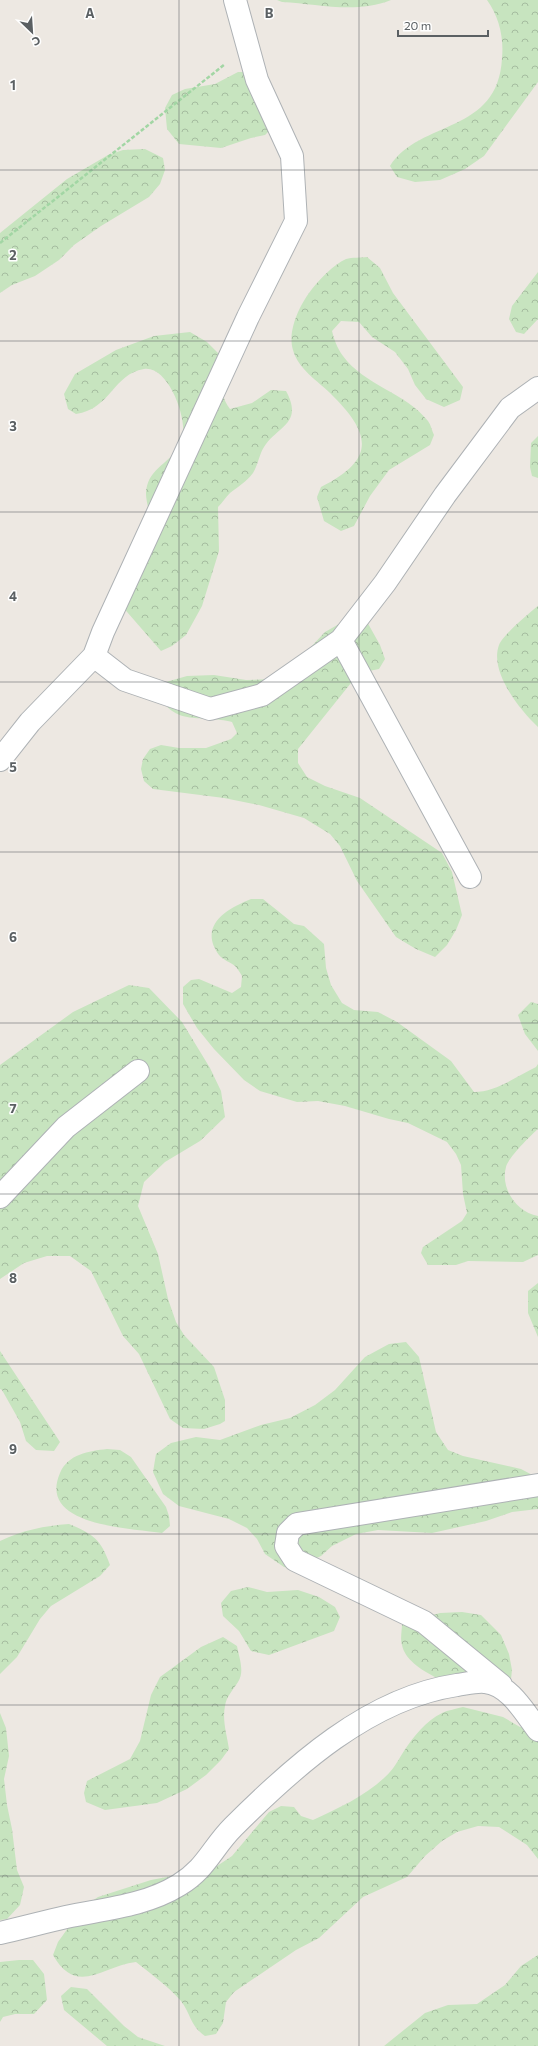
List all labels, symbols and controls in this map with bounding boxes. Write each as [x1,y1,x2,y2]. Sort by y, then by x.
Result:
text: A [85,5,95,21]
text: B [265,5,274,21]
north arrow [12,12,52,52]
scale bar [398,12,488,38]
text: 20 m [404,18,431,32]
text: С [30,34,43,49]
text: 1 [10,77,16,93]
text: 2 [9,247,17,263]
text: 3 [9,418,17,434]
text: 4 [9,588,17,604]
text: 5 [9,759,17,775]
text: 6 [9,929,17,945]
text: 7 [9,1100,17,1116]
text: 8 [9,1270,17,1286]
text: 9 [9,1441,17,1457]

